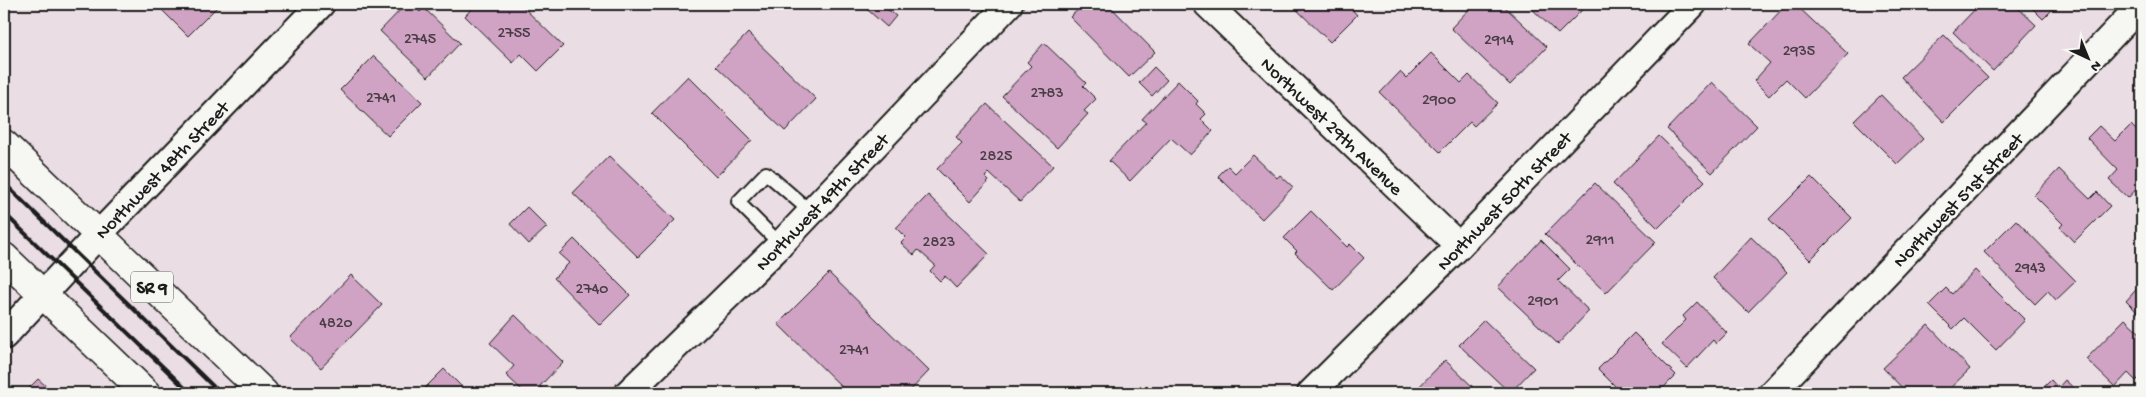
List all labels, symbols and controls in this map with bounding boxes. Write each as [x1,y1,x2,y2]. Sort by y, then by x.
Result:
house number: 2755 [498,25,531,44]
house number: 2745 [404,31,436,50]
house number: 2914 [1484,32,1514,51]
north arrow [2064,32,2114,82]
house number: 2935 [1783,43,1815,62]
street label: Northwest 29th Avenue [1255,54,1407,202]
text: N [2086,56,2104,75]
house number: 2783 [1030,85,1064,104]
house number: 2741 [366,90,396,109]
house number: 2900 [1422,92,1456,111]
street label: Northwest 48th Street [92,96,237,245]
street label: Northwest 50th Street [1433,126,1579,277]
street label: Northwest 49th Street [752,128,897,277]
street label: Northwest 51st Street [1889,128,2031,274]
house number: 2825 [980,148,1012,167]
house number: 2911 [1586,232,1614,251]
house number: 2823 [923,234,955,253]
house number: 2943 [2014,260,2046,279]
road number: SR 9 [131,272,173,302]
house number: 2740 [576,281,608,300]
house number: 2901 [1527,293,1559,312]
house number: 4820 [319,315,353,334]
house number: 2741 [839,342,869,361]

